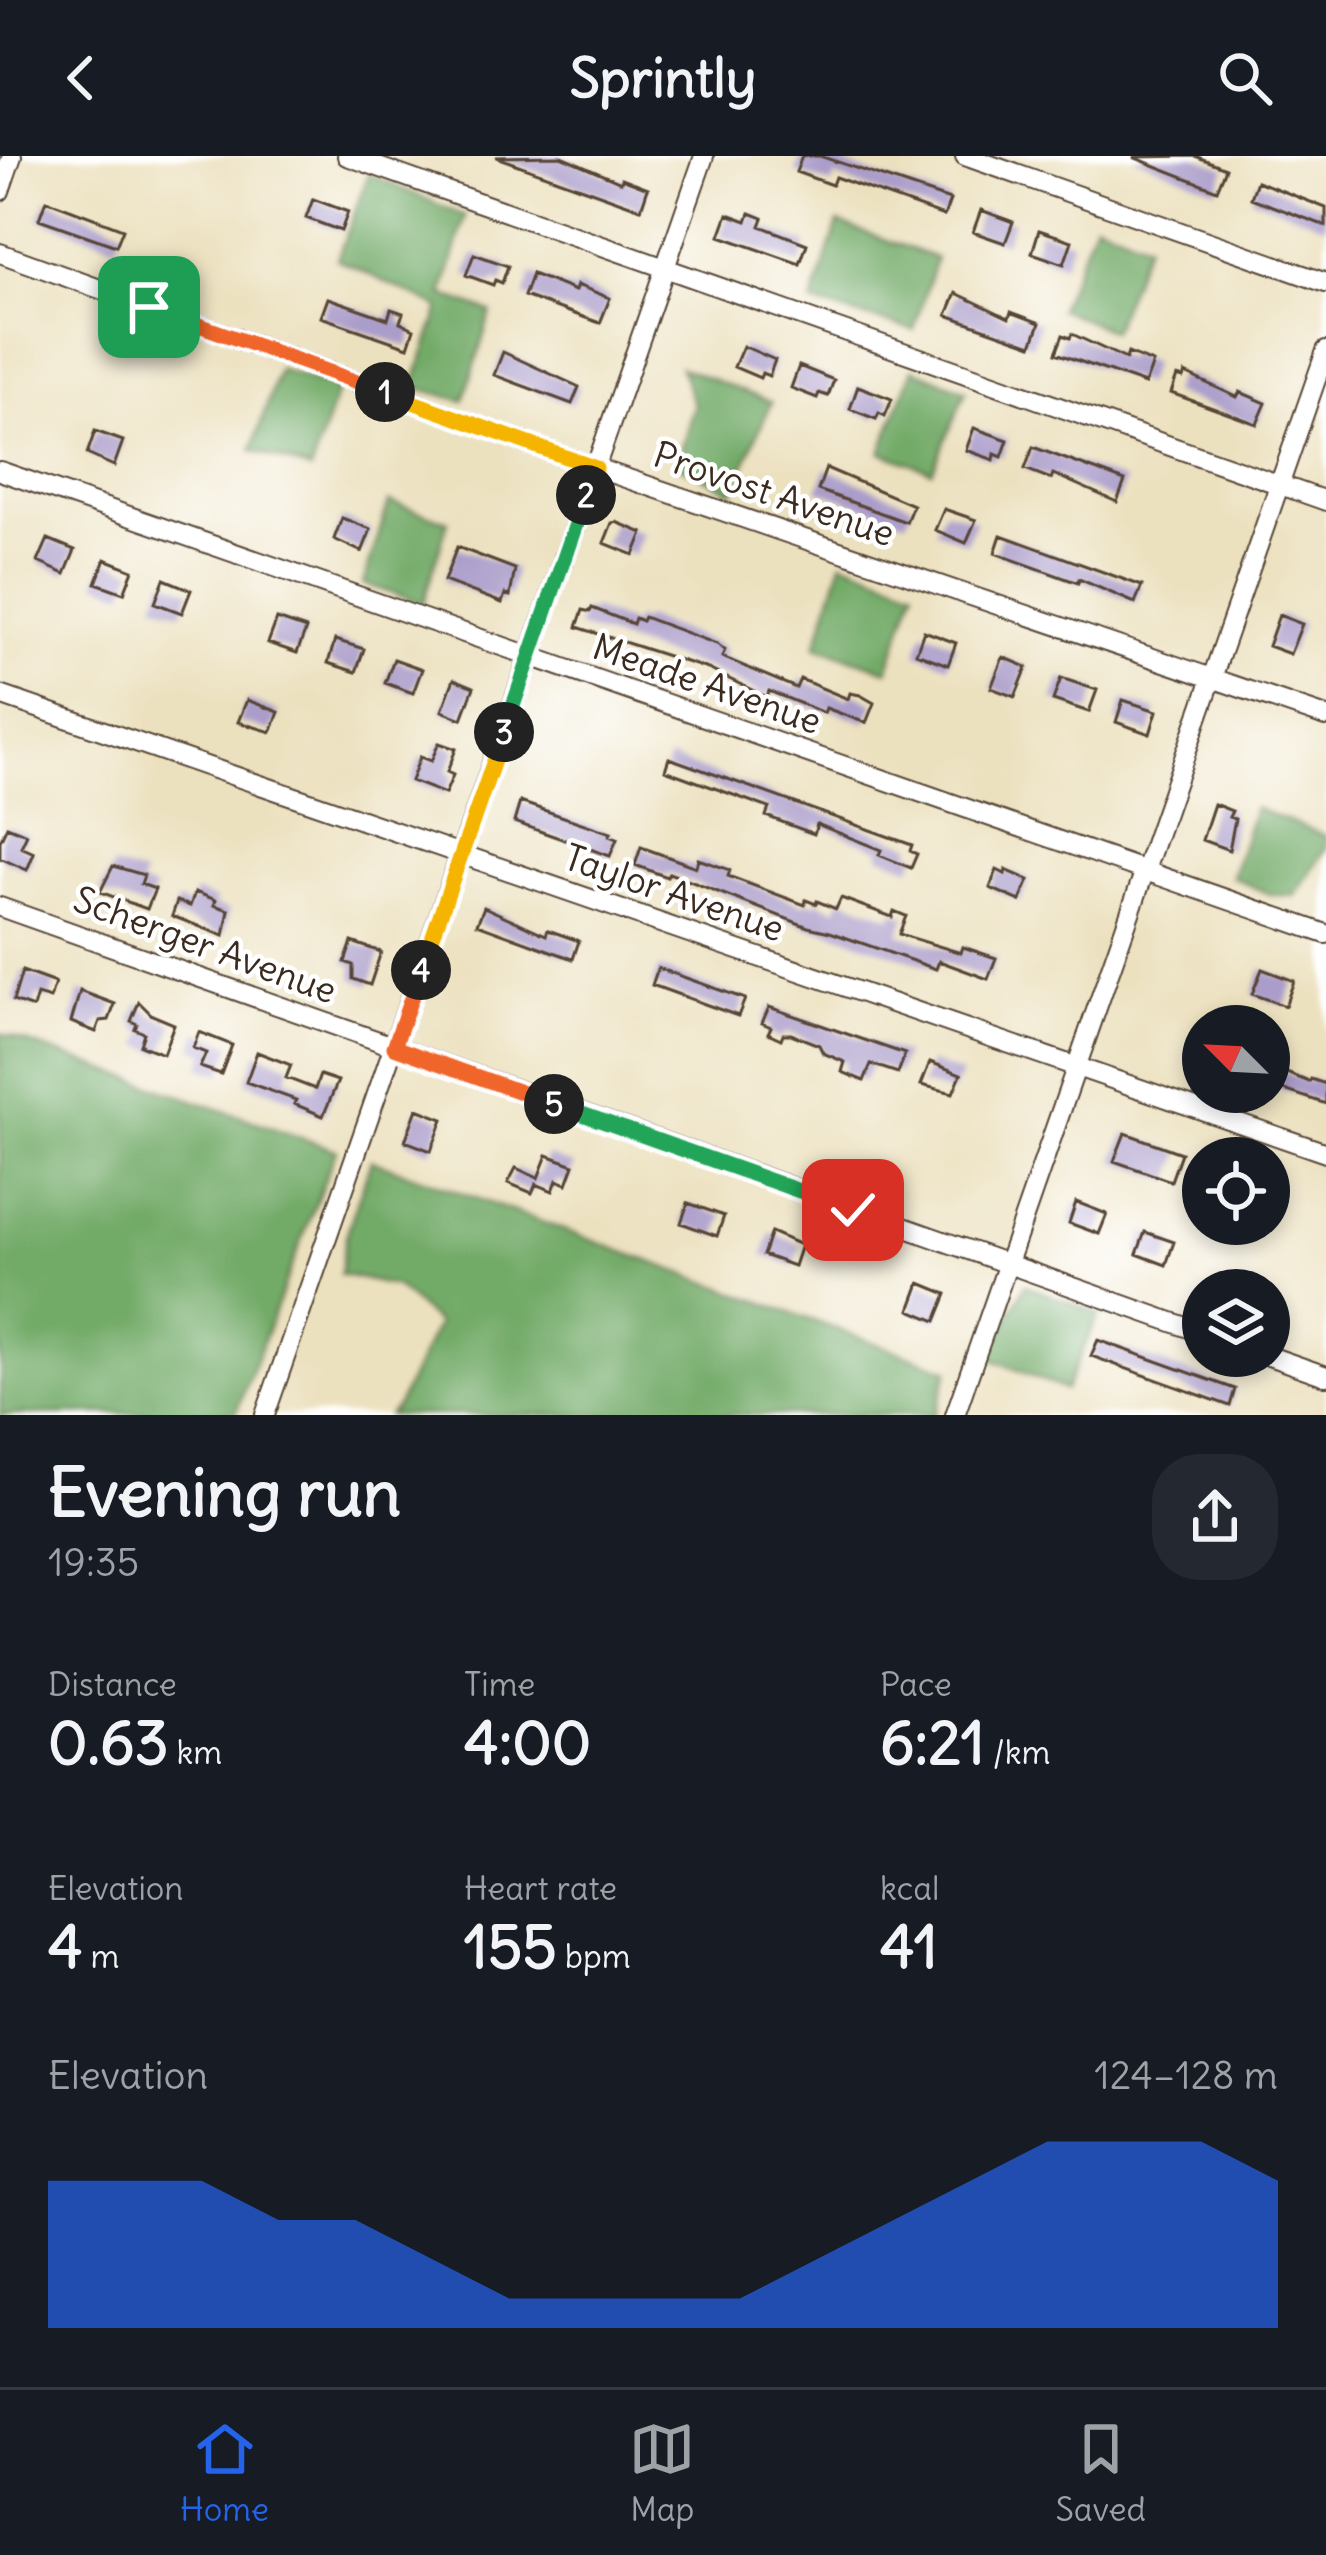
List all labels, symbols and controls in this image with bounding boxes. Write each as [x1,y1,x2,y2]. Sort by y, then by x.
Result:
text: Sprintly [570,44,756,112]
icon: back [48,45,114,111]
icon: search [1212,45,1278,111]
pin [98,256,200,358]
icon: arrive [116,274,182,340]
pin: 1 [355,362,415,422]
text: 1 [378,371,392,413]
street label: Provost Avenue [648,432,900,556]
pin: 2 [556,465,616,525]
text: 2 [577,474,595,516]
street label: Meade Avenue [587,624,827,744]
pin: 3 [474,702,534,762]
text: 3 [495,711,513,753]
street label: Taylor Avenue [558,834,790,952]
street label: Scherger Avenue [68,877,342,1013]
pin: 4 [391,940,451,1000]
text: 4 [411,949,431,991]
north arrow [1182,1005,1290,1113]
map controls [1182,1005,1290,1377]
pin: 5 [524,1074,584,1134]
text: 5 [545,1083,563,1125]
button: locate [1182,1137,1290,1245]
pin [802,1159,904,1261]
icon: check [820,1177,886,1243]
button: layers [1182,1269,1290,1377]
text: Evening run [48,1451,401,1534]
button: share [1152,1454,1278,1580]
text: 19:35 [48,1538,139,1587]
text: Distance [48,1663,177,1705]
text: Time [464,1663,535,1705]
text: Pace [880,1663,952,1705]
text: 0.63 [48,1705,169,1780]
text: 4:00 [464,1705,591,1780]
text: 6:21 [880,1705,985,1780]
text: km [169,1731,222,1773]
text: /km [985,1731,1051,1773]
text: Elevation [48,1867,183,1909]
text: Heart rate [464,1867,617,1909]
text: kcal [880,1867,939,1909]
text: 4 [48,1909,83,1984]
text: 155 [464,1909,557,1984]
text: 41 [880,1909,938,1984]
text: m [83,1935,119,1977]
text: bpm [557,1935,631,1977]
text: Elevation [48,2051,208,2100]
text: 124–128 m [1094,2051,1278,2100]
tab: Home [180,2416,269,2530]
tab: Map [629,2416,695,2530]
tab: Saved [1055,2416,1146,2530]

